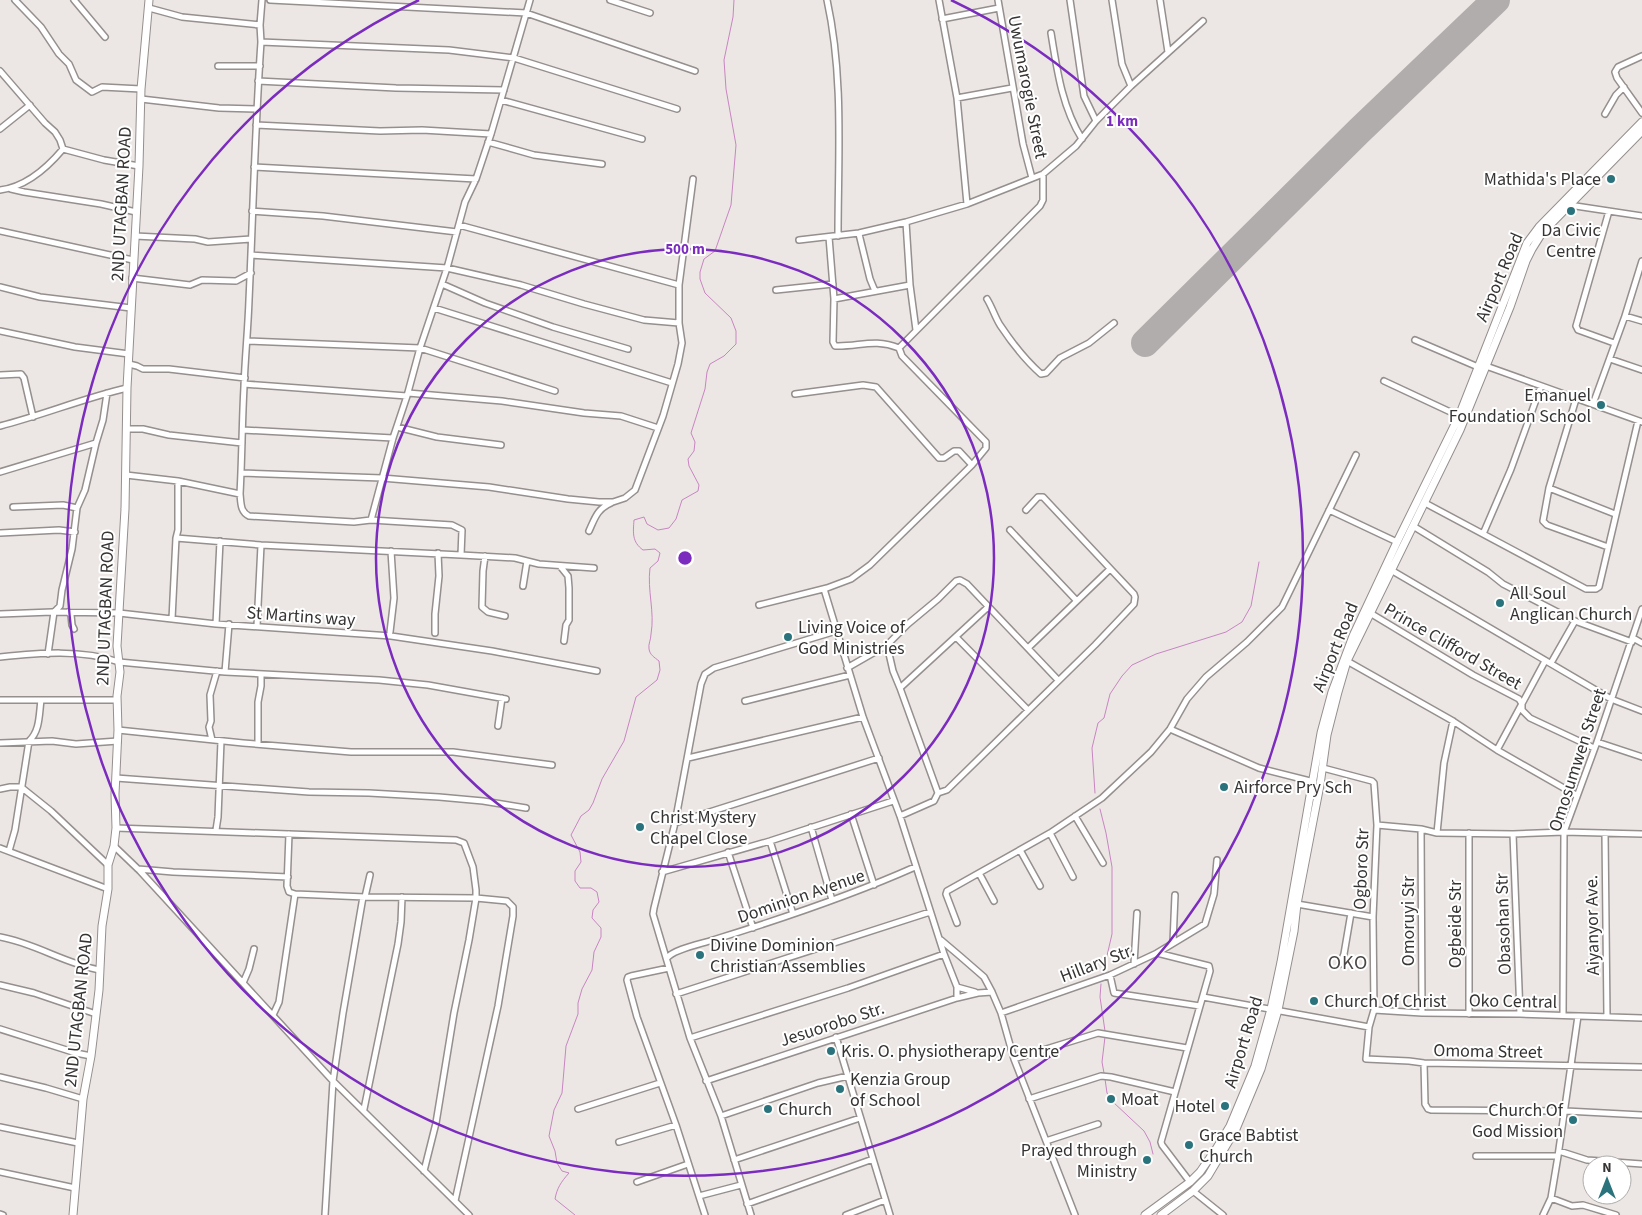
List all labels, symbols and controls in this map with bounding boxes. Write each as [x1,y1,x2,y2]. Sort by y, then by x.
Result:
street label: Uwumarogie Street [1001,13,1054,161]
text: 1 km [1106,111,1138,132]
street label: 2ND UTAGBAN ROAD [105,126,138,282]
place label: Mathida's Place [1484,167,1601,192]
marker: Mathida's Place [1605,173,1617,185]
marker: Da Civic Centre [1565,205,1577,217]
place label: Da Civic Centre [1541,218,1601,264]
street label: Airport Road [1469,229,1529,326]
text: 500 m [665,239,705,260]
place label: Emanuel Foundation School [1449,383,1591,429]
marker: Emanuel Foundation School [1595,399,1607,411]
street label: 2ND UTAGBAN ROAD [90,530,121,686]
centre of rings [676,549,694,567]
place label: All Soul Anglican Church [1510,581,1632,627]
street label: Prince Clifford Street [1379,597,1526,696]
marker: All Soul Anglican Church [1494,597,1506,609]
street label: Airport Road [1306,599,1365,696]
street label: St Martins way [246,600,357,633]
place label: Living Voice of God Ministries [798,615,906,661]
marker: Living Voice of God Ministries [782,631,794,643]
street label: Omosumwen Street [1543,685,1612,835]
place label: Airforce Pry Sch [1234,775,1352,800]
marker: Airforce Pry Sch [1218,781,1230,793]
place label: Christ Mystery Chapel Close [650,805,757,851]
marker: Christ Mystery Chapel Close [634,821,646,833]
street label: Ogboro Str [1348,827,1375,910]
street label: Dominion Avenue [734,863,868,930]
street label: Obasohan Str [1489,872,1518,975]
street label: Omoruyi Str [1396,875,1421,966]
street label: Aiyanyor Ave. [1579,875,1606,975]
street label: Ogbeide Str [1443,879,1468,968]
street label: 2ND UTAGBAN ROAD [58,932,99,1088]
place label: Divine Dominion Christian Assemblies [710,933,866,979]
street label: Hillary Str. [1056,938,1138,989]
marker: Divine Dominion Christian Assemblies [694,949,706,961]
district label: OKO [1328,949,1368,977]
street label: Oko Central [1469,988,1557,1015]
place label: Church Of Christ [1324,989,1446,1014]
street label: Airport Road [1218,993,1269,1091]
marker: Church Of Christ [1308,995,1320,1007]
street label: Jesuorobo Str. [777,996,888,1053]
street label: Omoma Street [1433,1038,1543,1065]
place label: Kris. O. physiotherapy Centre [841,1039,1059,1064]
marker: Kris. O. physiotherapy Centre [825,1045,837,1057]
place label: Kenzia Group of School [850,1067,951,1113]
marker: Kenzia Group of School [834,1083,846,1095]
place label: Moat [1121,1087,1159,1112]
marker: Moat [1105,1093,1117,1105]
place label: Hotel [1174,1094,1215,1119]
place label: Church [778,1097,832,1122]
place label: Church Of God Mission [1472,1098,1564,1144]
marker: Hotel [1219,1100,1231,1112]
marker: Church [762,1103,774,1115]
marker: Church Of God Mission [1567,1114,1579,1126]
place label: Grace Babtist Church [1199,1123,1298,1169]
place label: Prayed through Ministry [1021,1138,1138,1184]
marker: Grace Babtist Church [1183,1139,1195,1151]
marker: Prayed through Ministry [1141,1154,1153,1166]
north arrow [1582,1155,1632,1205]
text: N [1602,1158,1612,1178]

